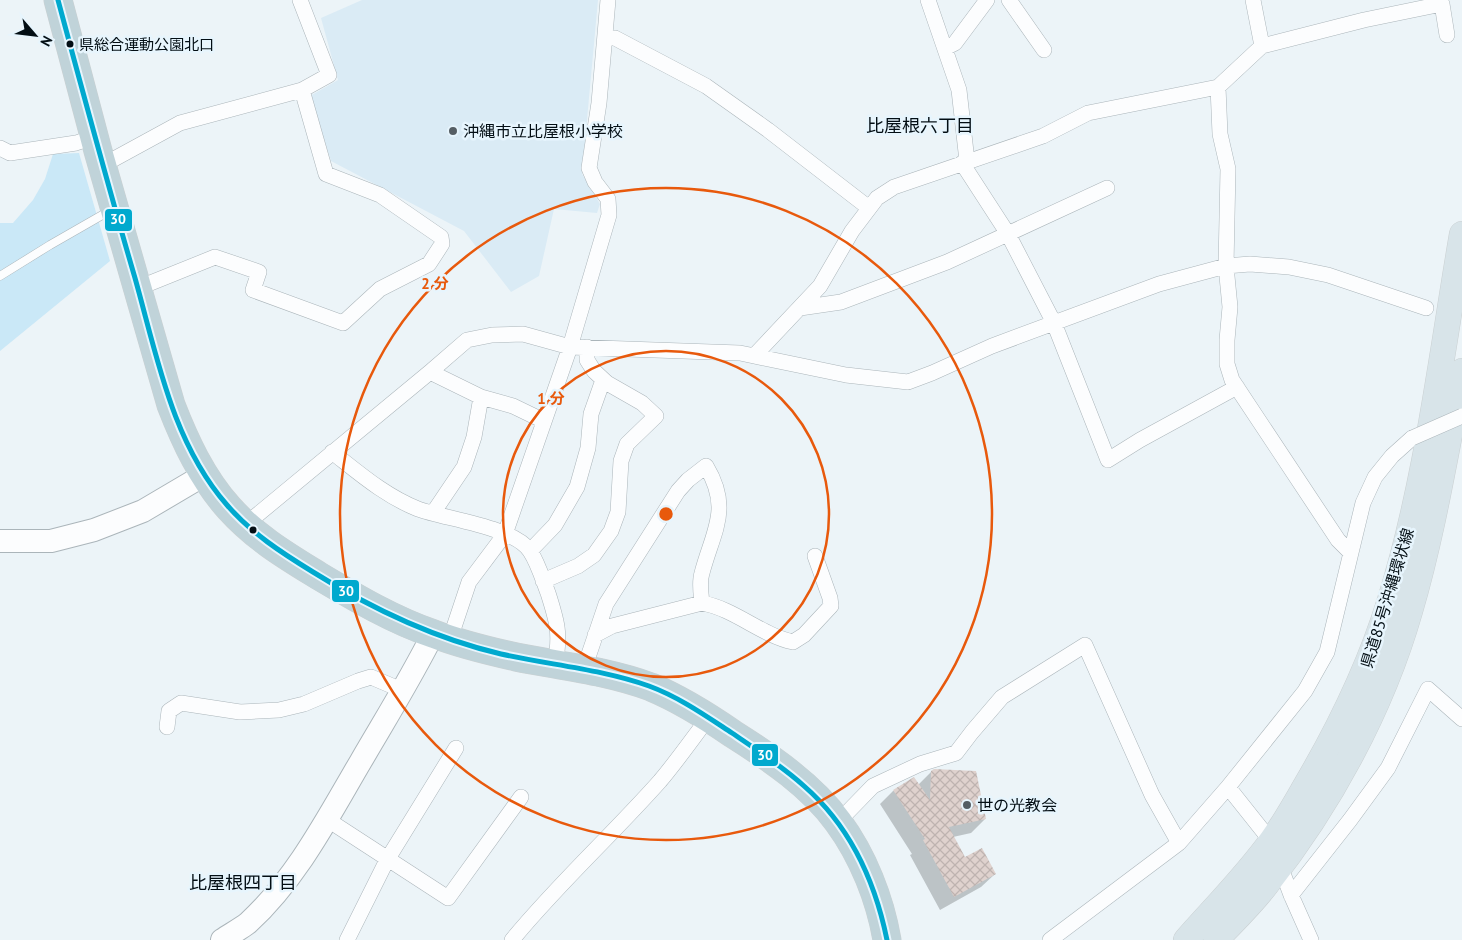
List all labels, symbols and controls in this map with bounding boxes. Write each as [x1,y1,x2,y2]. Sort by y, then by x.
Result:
north arrow [10,10,60,60]
text: N [36,33,57,49]
place label: 県総合運動公園北口 [79,35,214,54]
marker: 県総合運動公園北口 [65,39,75,49]
district label: 比屋根六丁目 [866,114,974,137]
place label: 沖縄市立比屋根小学校 [463,121,623,141]
marker: 沖縄市立比屋根小学校 [447,125,459,137]
line badge: 30 [104,208,133,232]
text: 30 [110,210,126,228]
text: 2 分 [421,274,449,293]
text: 1 分 [537,389,565,408]
centre of rings [657,505,675,523]
unlabelled marker [248,525,258,535]
street label: 県道85号沖縄環状線 [1356,526,1418,670]
line badge: 30 [331,579,360,603]
text: 30 [338,582,354,600]
line badge: 30 [751,743,779,767]
text: 30 [757,746,773,764]
place label: 世の光教会 [977,795,1057,815]
marker: 世の光教会 [961,799,973,811]
district label: 比屋根四丁目 [189,871,297,894]

